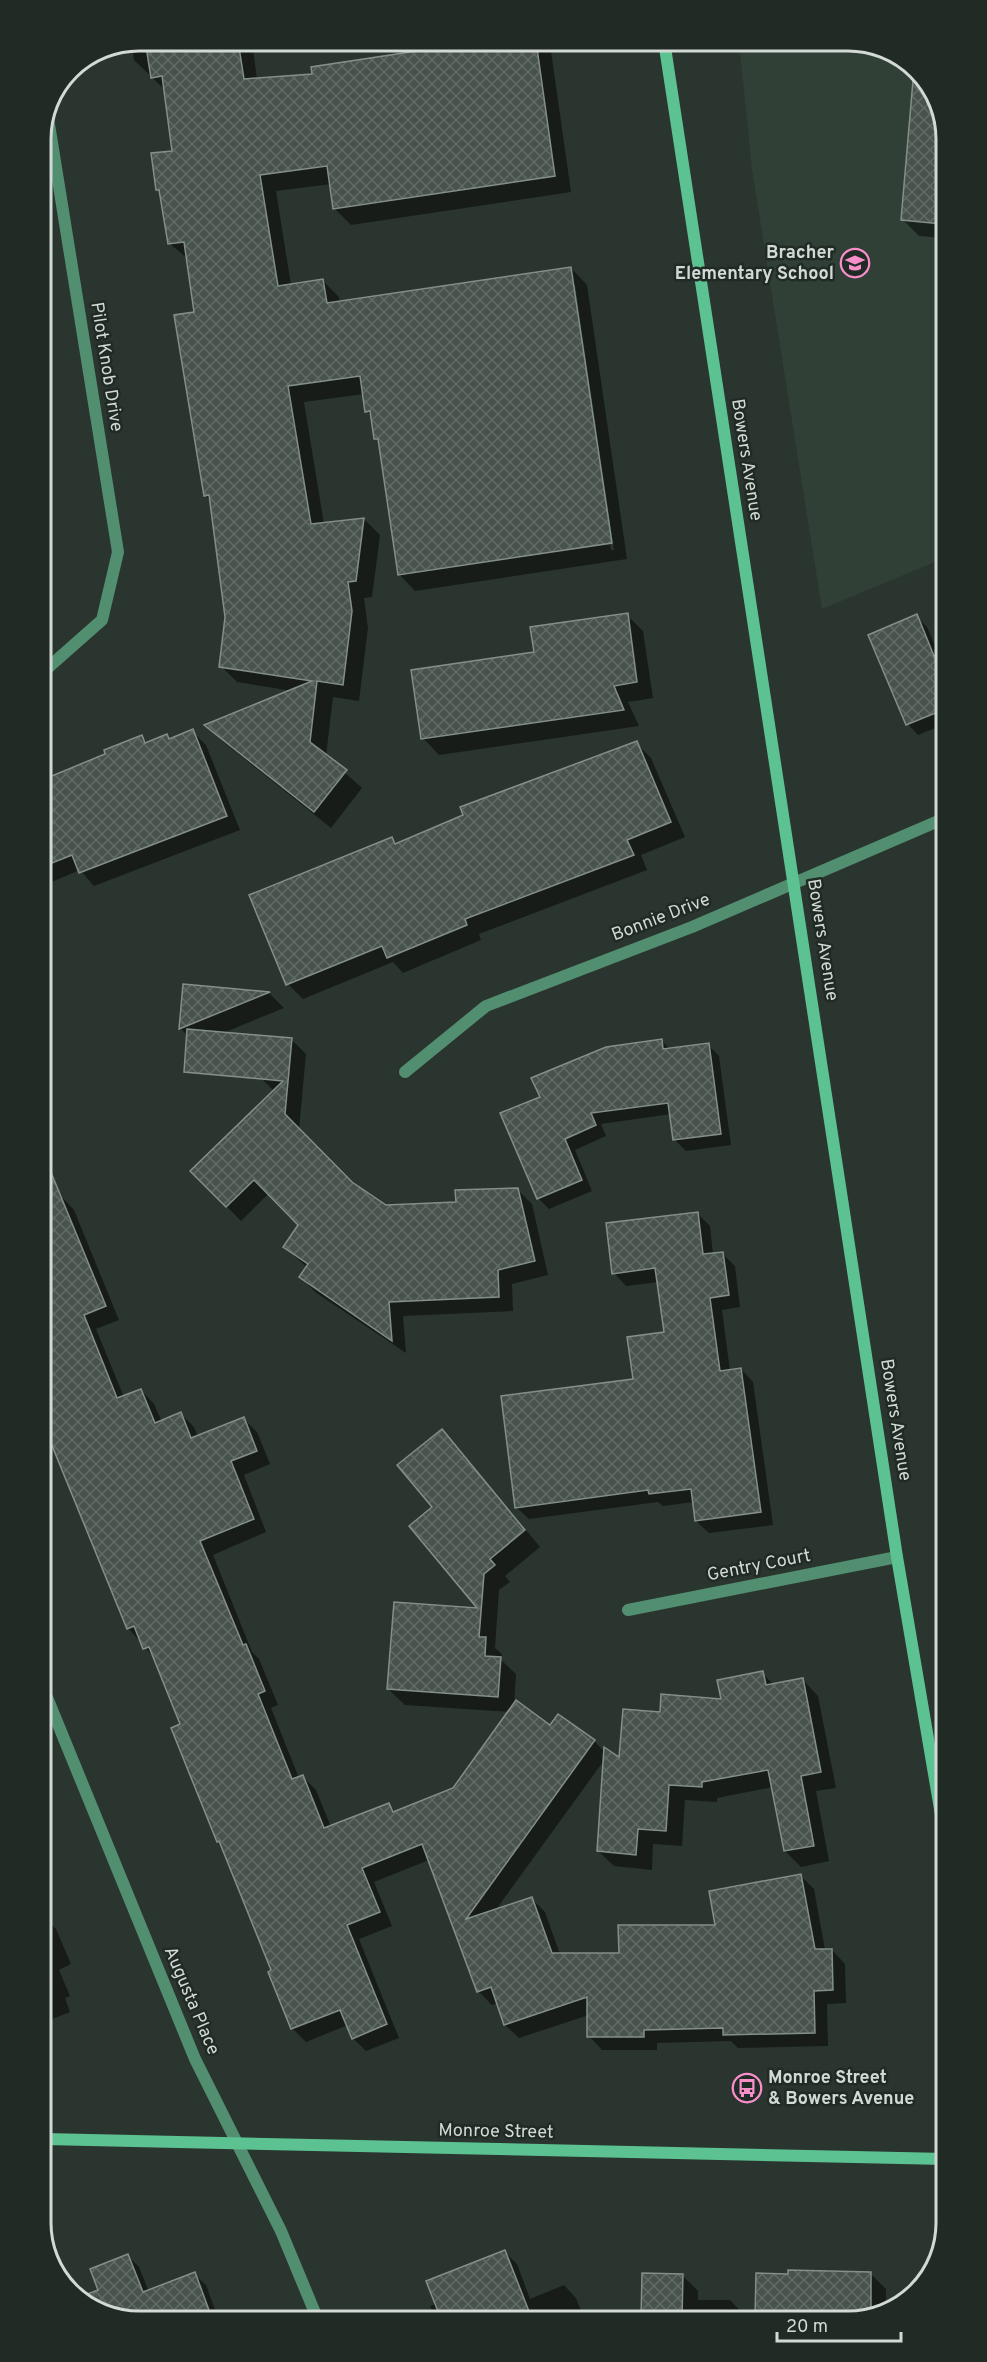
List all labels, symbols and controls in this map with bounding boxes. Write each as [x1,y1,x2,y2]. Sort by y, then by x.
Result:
place label: Bracher Elementary School [675,242,834,286]
school or university icon: Bracher Elementary School [839,247,871,279]
street label: Pilot Knob Drive [84,301,128,433]
street label: Bowers Avenue [725,397,767,523]
street label: Bowers Avenue [801,877,843,1003]
street label: Bonnie Drive [609,889,713,947]
street label: Bowers Avenue [874,1357,916,1483]
street label: Gentry Court [705,1545,813,1587]
street label: Augusta Place [158,1943,224,2059]
place label: Monroe Street & Bowers Avenue [768,2067,914,2111]
bus stop icon: Monroe Street & Bowers Avenue [731,2072,763,2104]
street label: Monroe Street [438,2119,554,2145]
scale bar [777,2305,902,2343]
text: 20 m [786,2316,828,2339]

